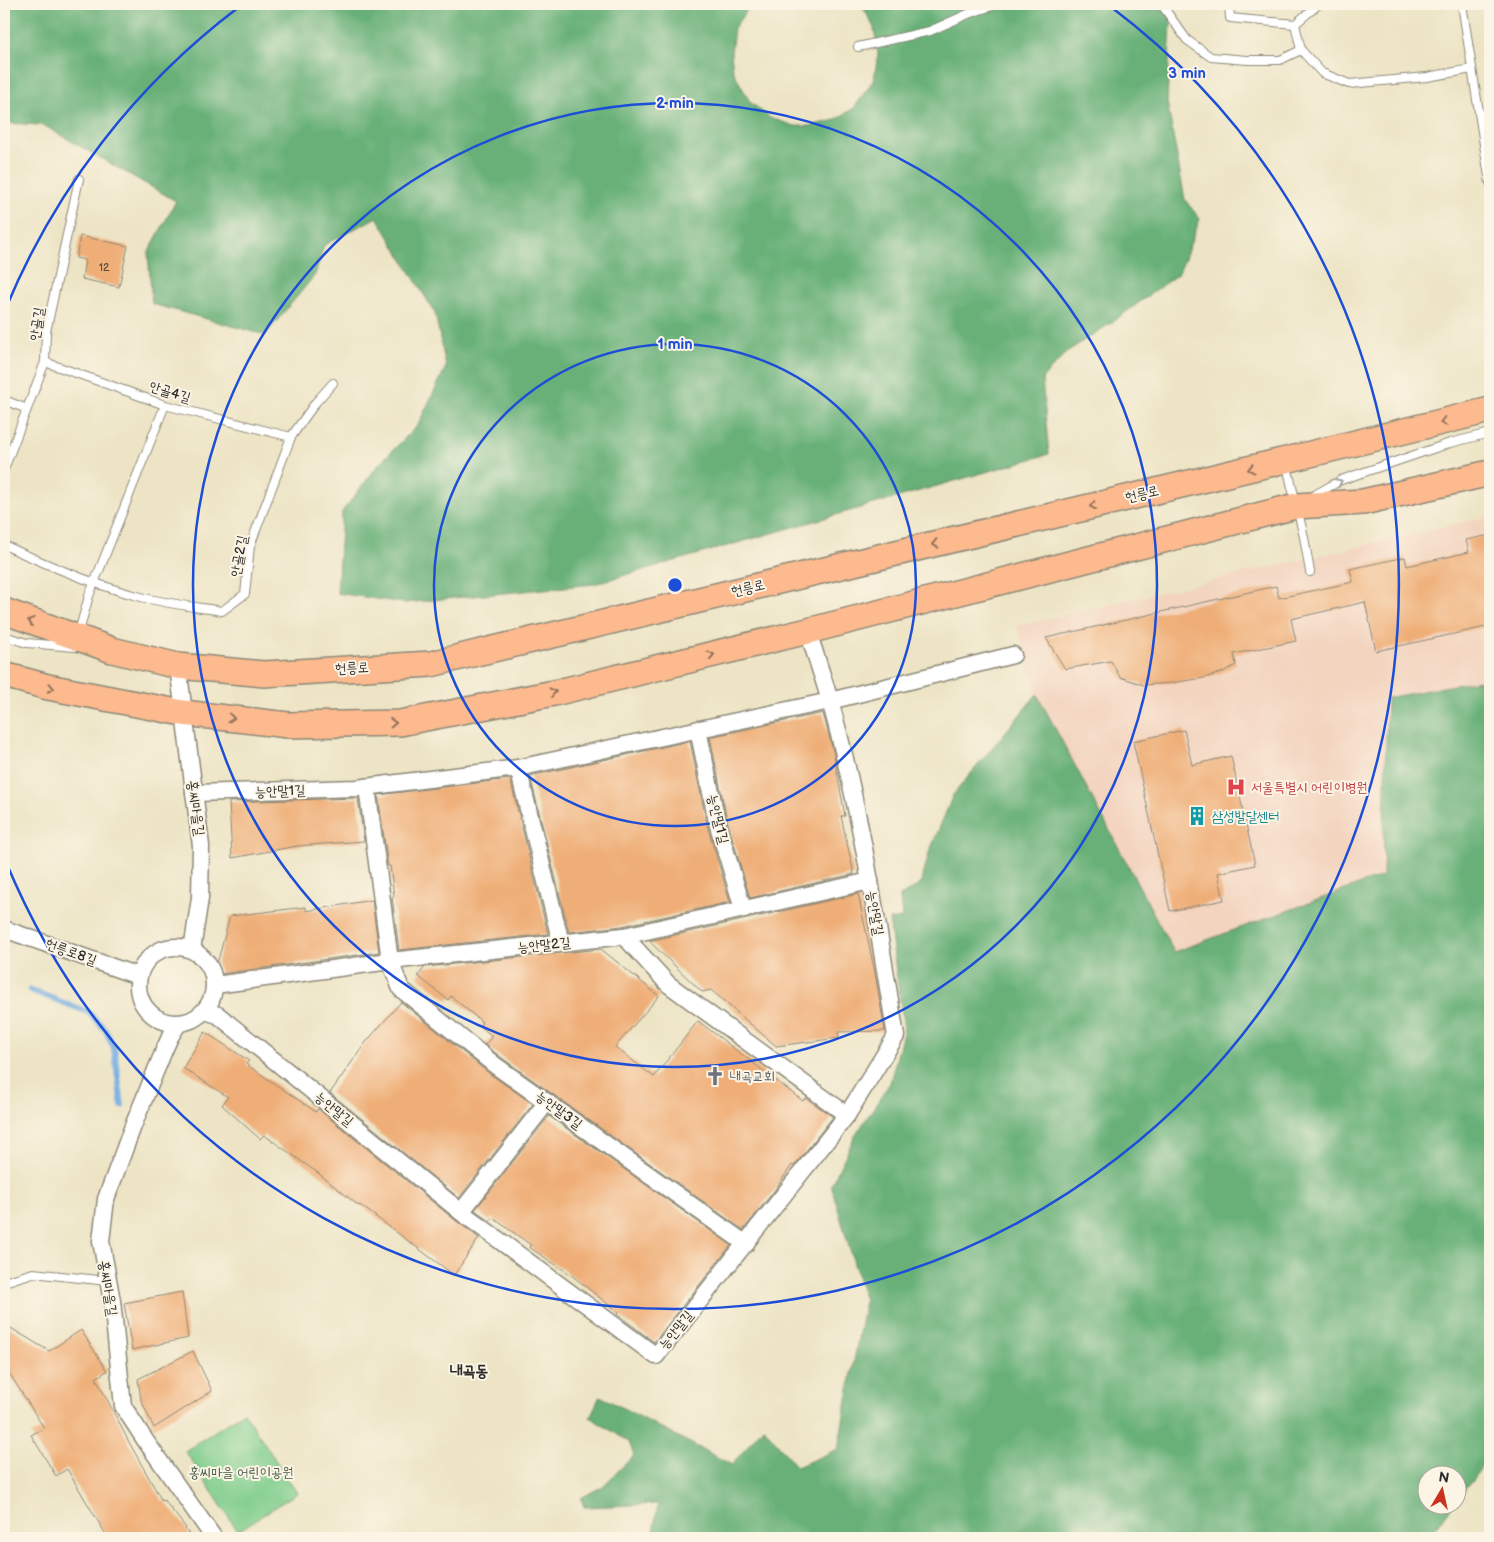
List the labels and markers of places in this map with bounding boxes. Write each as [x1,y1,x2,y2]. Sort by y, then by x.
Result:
centre of rings [666,576,684,594]
hospital icon: 서울특별시 어린이병원 [1225,776,1247,798]
place label: 서울특별시 어린이병원 [1251,779,1367,796]
building icon: 삼성발달센터 [1186,805,1208,827]
place label: 삼성발달센터 [1212,808,1280,825]
church icon: 내곡교회 [704,1065,726,1087]
place label: 내곡교회 [730,1068,775,1085]

